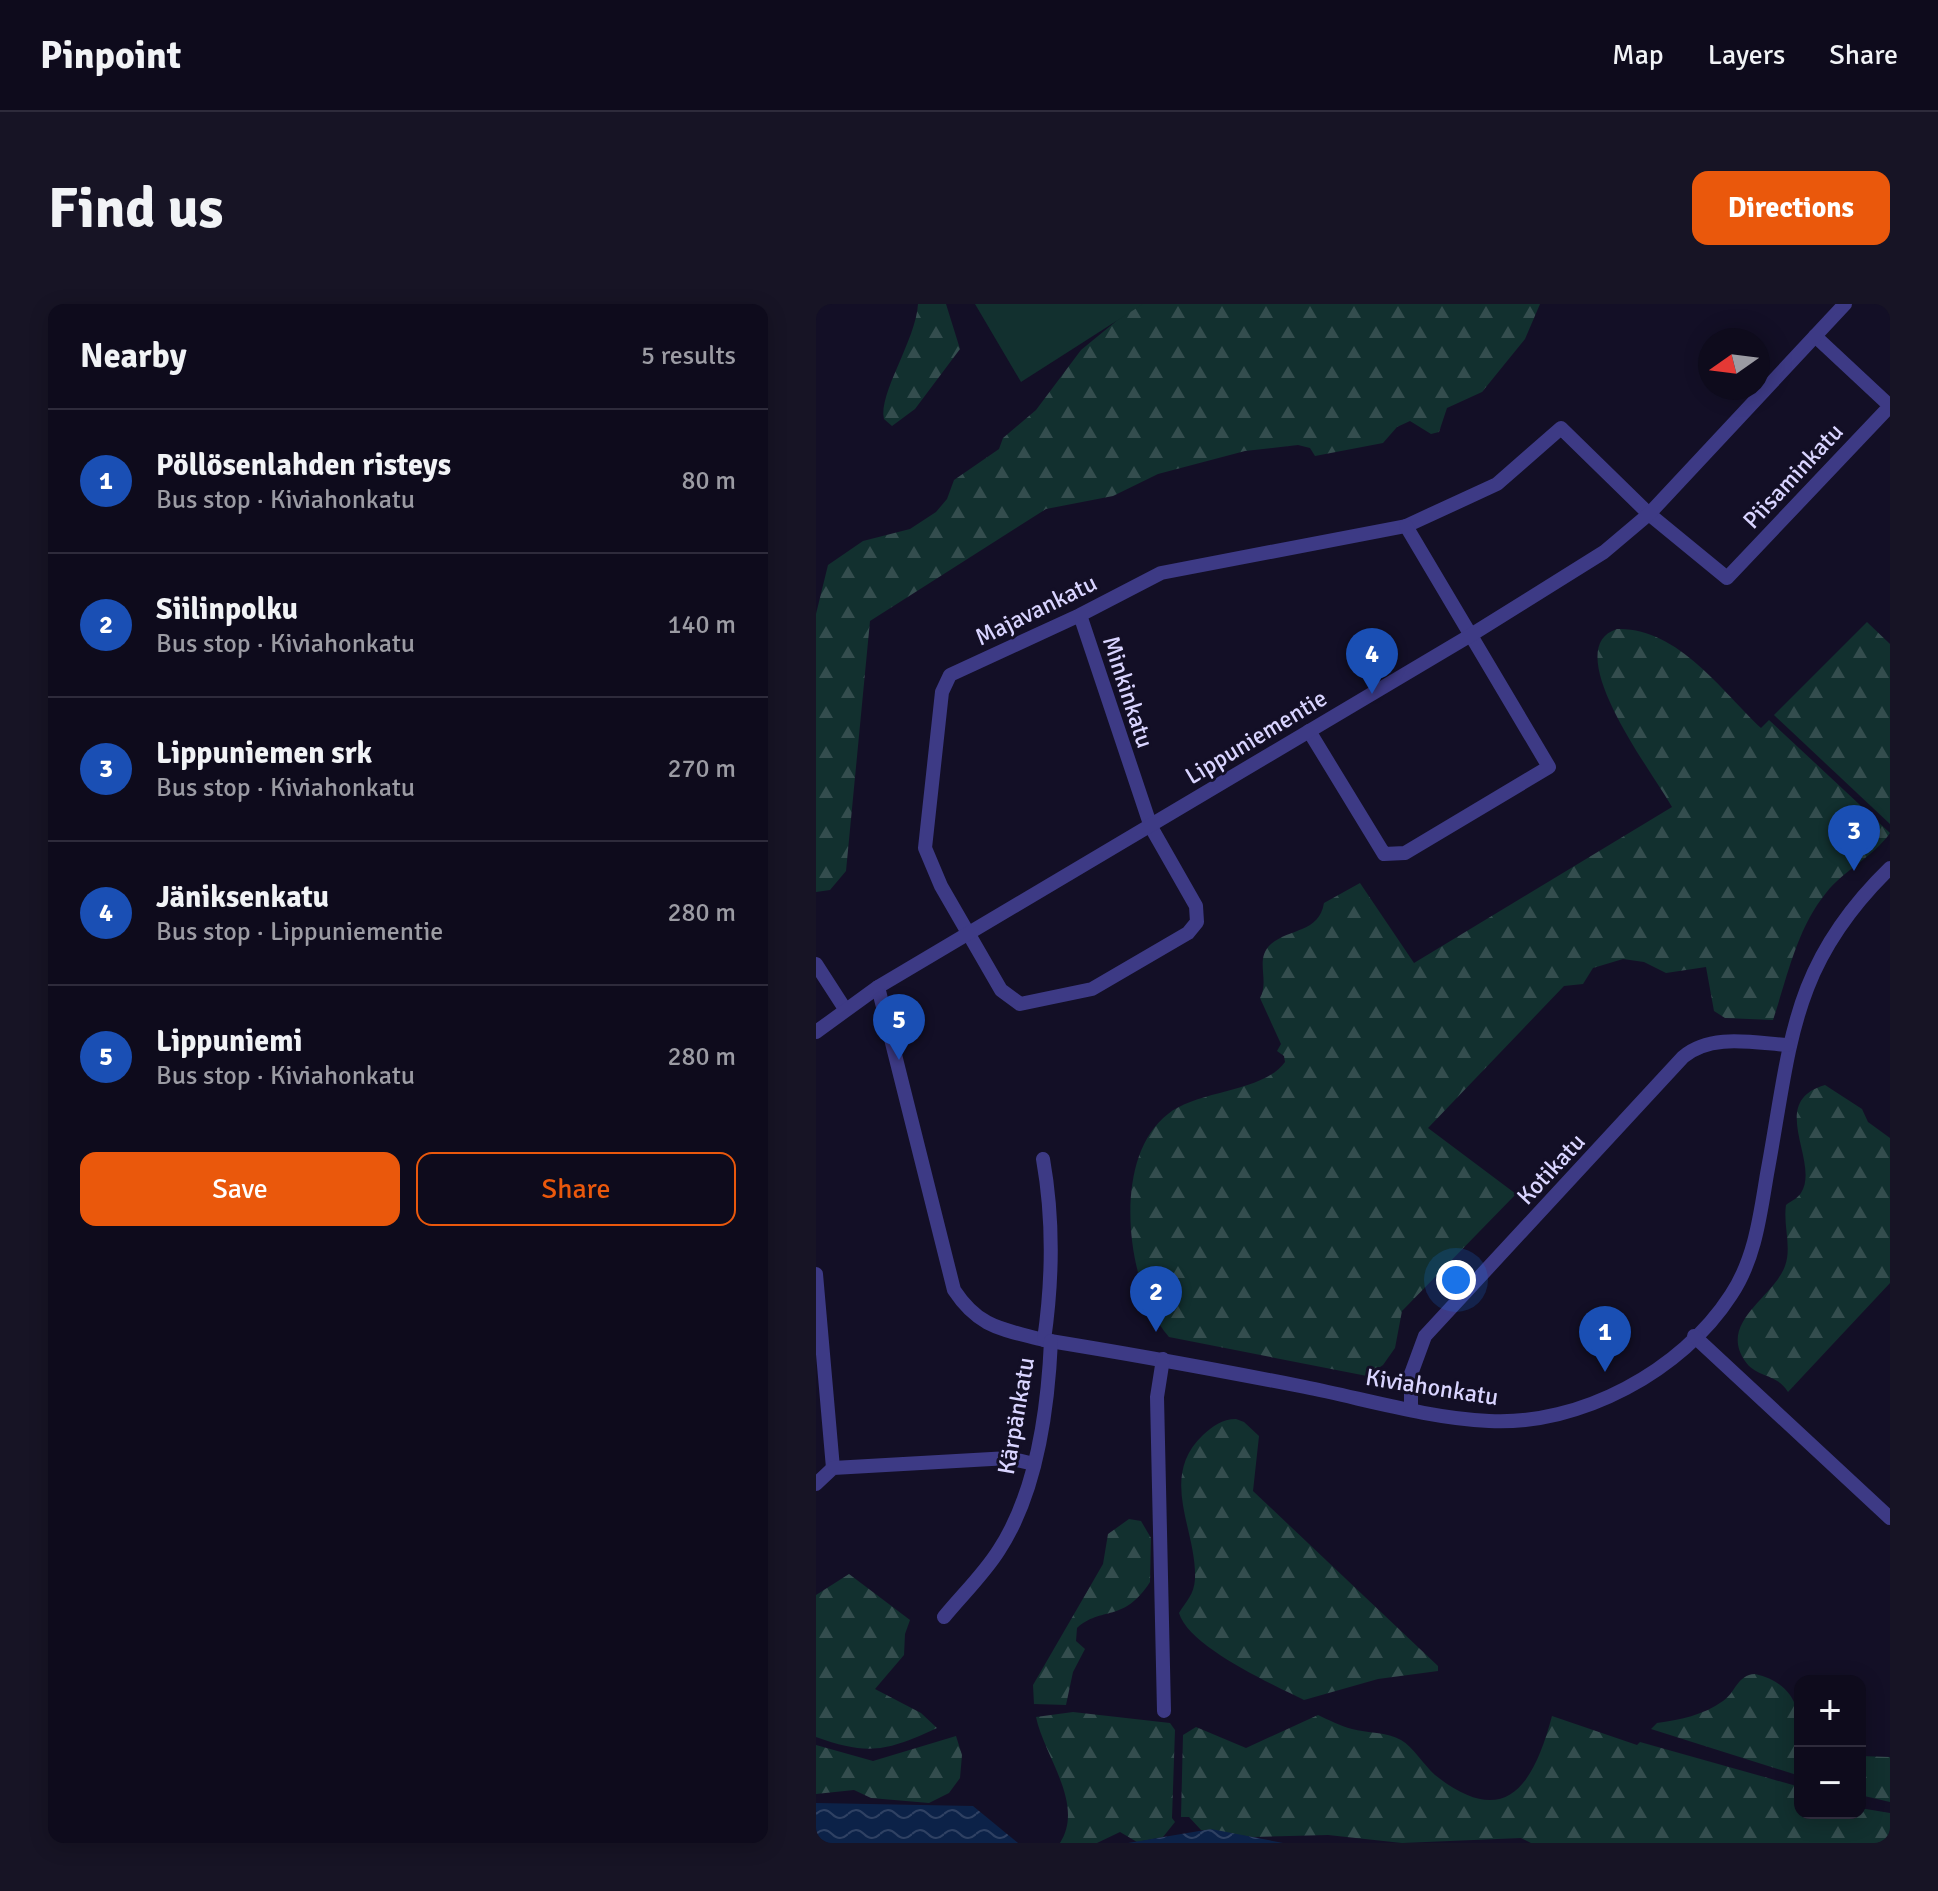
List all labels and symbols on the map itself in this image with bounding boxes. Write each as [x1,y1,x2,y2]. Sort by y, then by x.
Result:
north arrow [1698,328,1770,400]
street label: Piisaminkatu [1737,417,1849,535]
street label: Majavankatu [970,568,1102,652]
pin: 4 [1346,628,1398,694]
street label: Minkinkatu [1096,632,1160,752]
street label: Lippuniementie [1180,683,1332,791]
pin: 3 [1828,805,1880,871]
pin: 5 [873,994,925,1060]
street label: Kotikatu [1510,1127,1592,1211]
your location [1436,1260,1476,1300]
pin: 2 [1130,1266,1182,1332]
pin: 1 [1579,1306,1631,1372]
street label: Kärpänkatu [991,1355,1041,1477]
street label: Kiviahonkatu [1363,1362,1501,1412]

